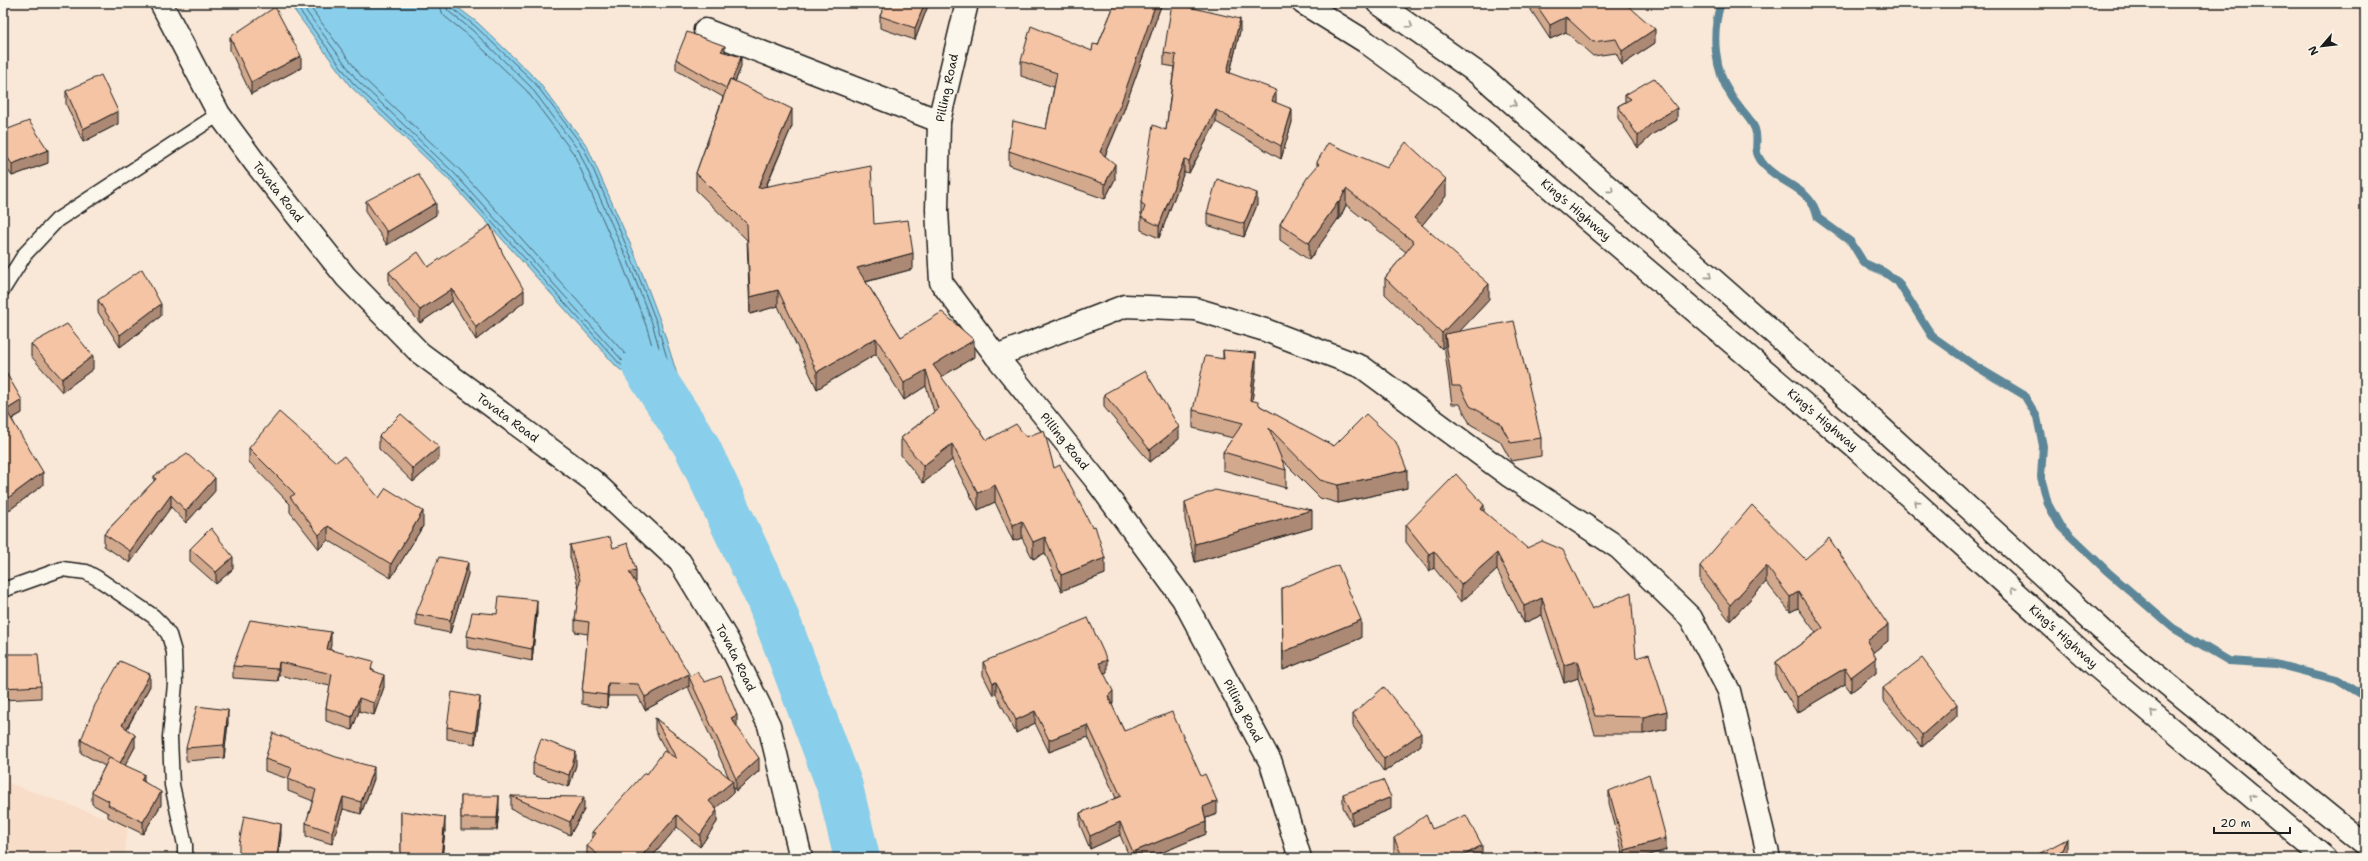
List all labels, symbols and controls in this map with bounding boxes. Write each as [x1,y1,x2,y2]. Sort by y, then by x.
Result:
one-way arrow [1406,20,1413,27]
north arrow [2302,26,2342,66]
text: N [2305,43,2322,58]
street label: Pilling Road [932,52,962,124]
one-way arrow [1509,99,1516,106]
street label: Tovata Road [249,158,307,226]
street label: King's Highway [1537,175,1615,244]
one-way arrow [1607,185,1614,192]
one-way arrow [1704,271,1712,278]
street label: King's Highway [1784,385,1861,454]
street label: Tovata Road [473,390,542,446]
street label: Pilling Road [1037,409,1093,474]
one-way arrow [1914,500,1922,508]
one-way arrow [2010,588,2018,595]
street label: King's Highway [2026,601,2101,672]
street label: Tovata Road [712,621,760,694]
street label: Pilling Road [1219,676,1267,745]
one-way arrow [2150,711,2157,718]
one-way arrow [2249,794,2257,801]
scale bar [2214,809,2290,835]
text: 20 m [2220,815,2251,831]

